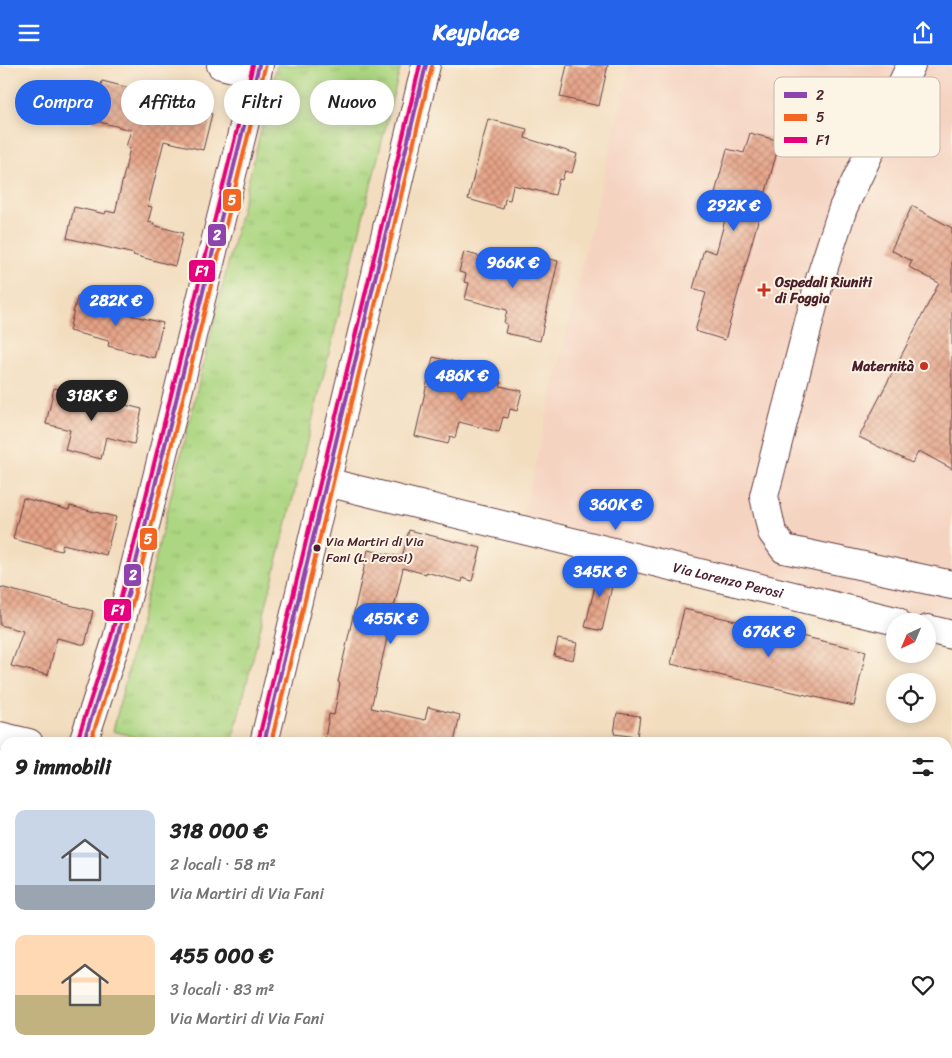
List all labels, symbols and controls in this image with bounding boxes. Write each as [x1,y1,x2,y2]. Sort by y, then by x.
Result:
text: Keyplace [433,13,519,52]
icon: menu [15,19,43,47]
icon: share [909,19,937,47]
legend [774,77,940,157]
chip: Compra [15,80,111,125]
chip: Affitta [121,80,214,125]
chip: Filtri [224,80,300,125]
chip: Nuovo [310,80,394,125]
text: 2 [816,83,824,108]
text: 5 [816,105,825,130]
text: F1 [816,128,830,153]
line badge: 5 [222,188,242,212]
text: 5 [228,188,237,213]
pin: 292K € [693,189,775,232]
text: 292K € [708,191,760,220]
line badge: 2 [207,223,227,247]
text: 2 [212,223,222,248]
pin: 966K € [472,247,554,289]
text: 966K € [487,248,539,277]
line badge: F1 [188,259,216,283]
text: F1 [194,259,209,284]
place label: Ospedali Riuniti di Foggia [774,270,873,311]
marker: Ospedali Riuniti di Foggia [757,283,771,297]
pin: 282K € [75,285,157,327]
text: 282K € [90,286,142,315]
place label: Maternità [851,354,914,379]
pin: 486K € [421,359,503,402]
marker: Maternità [918,360,930,372]
text: 486K € [435,361,489,390]
pin: 318K € [51,379,133,422]
text: 318K € [67,381,117,410]
pin: 360K € [575,489,657,531]
text: 360K € [590,490,642,519]
line badge: 5 [139,527,158,551]
text: 5 [144,527,153,552]
place label: Via Martiri di Via Fani (L. Perosi) [326,530,424,569]
marker: Via Martiri di Via Fani (L. Perosi) [312,543,322,553]
pin: 345K € [559,555,641,598]
street label: Via Lorenzo Perosi [670,555,787,606]
text: 345K € [573,557,627,586]
line badge: 2 [123,563,142,587]
text: 2 [128,563,138,588]
line badge: F1 [103,598,132,622]
text: F1 [110,598,125,623]
pin: 455K € [350,603,432,645]
text: 455K € [364,604,418,633]
north arrow [886,613,936,663]
map controls [886,613,936,723]
pin: 676K € [728,615,810,658]
text: 676K € [743,617,795,646]
button: locate [886,673,936,723]
text: 9 immobili [15,748,111,786]
icon: filters [909,753,937,781]
text: 318 000 € [170,812,268,850]
icon: home [55,830,115,890]
icon: heart [909,846,937,874]
text: 2 locali · 58 m² [170,850,276,879]
text: Via Martiri di Via Fani [170,879,324,908]
text: 455 000 € [170,937,273,975]
icon: home [55,955,115,1015]
icon: heart [909,971,937,999]
text: 3 locali · 83 m² [170,975,274,1004]
text: Via Martiri di Via Fani [170,1004,324,1033]

